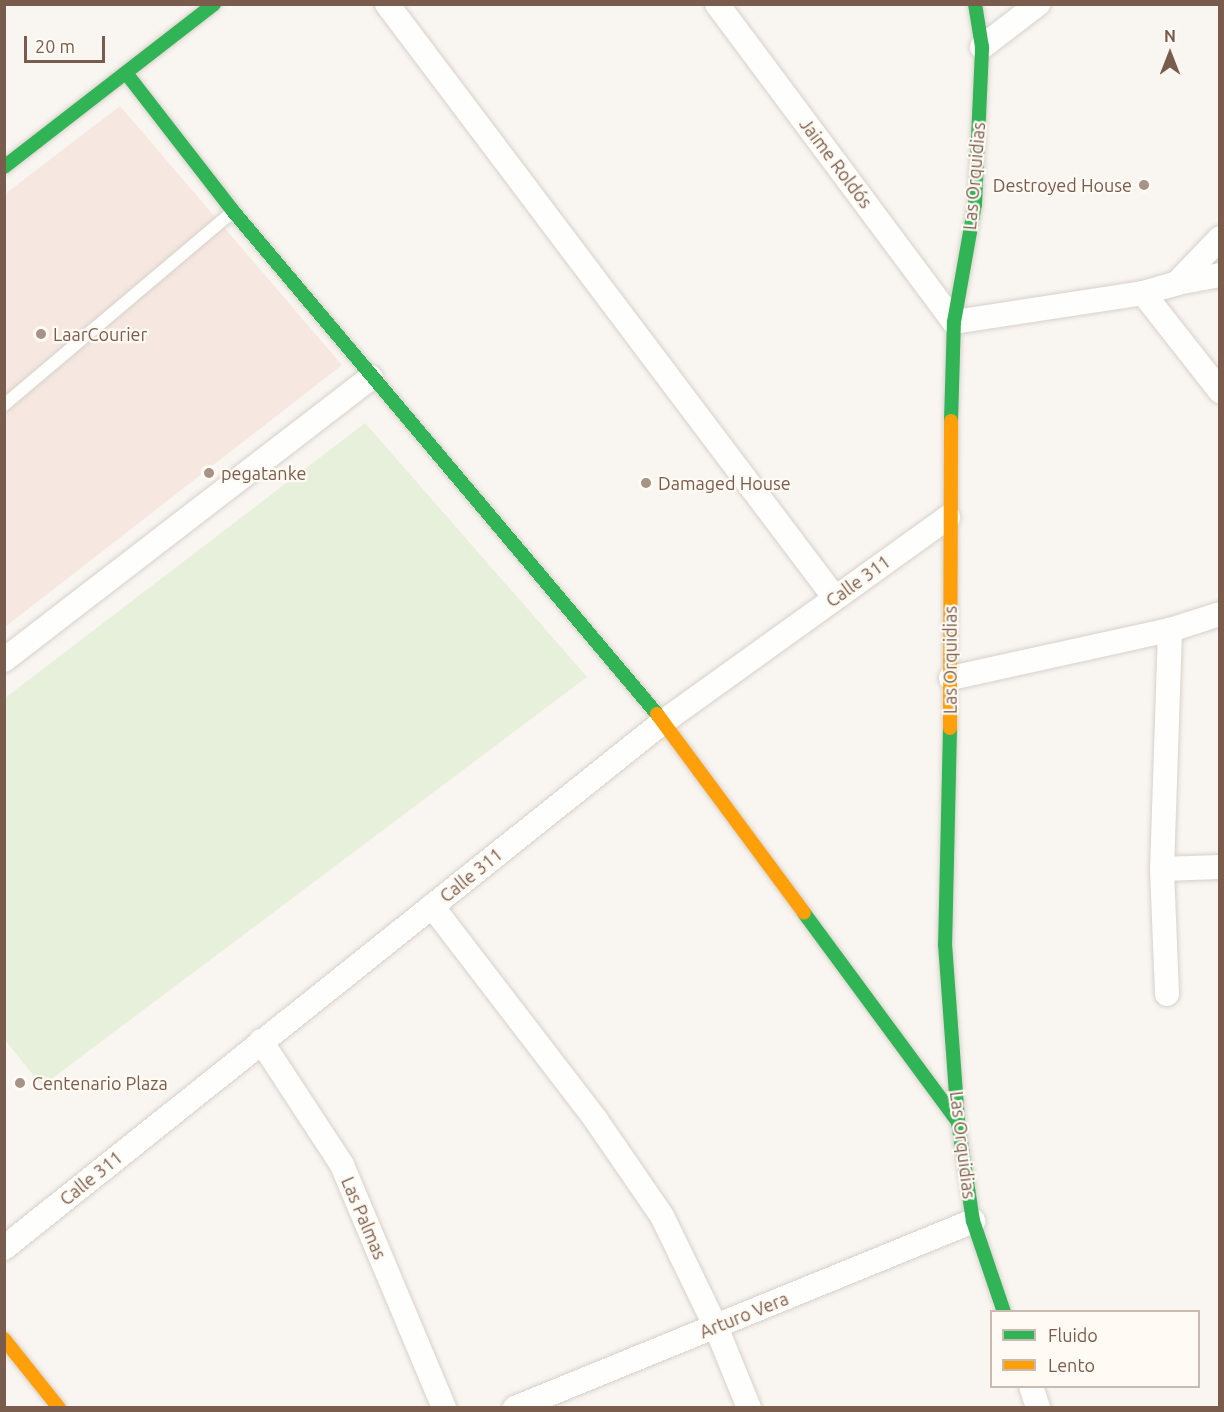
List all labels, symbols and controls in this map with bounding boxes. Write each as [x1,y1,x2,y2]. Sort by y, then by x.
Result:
scale bar [27,24,108,62]
north arrow [1140,24,1200,84]
text: N [1164,27,1176,45]
text: 20 m [35,36,75,56]
street label: Jaime Roldós [795,114,877,212]
street label: Las Orquidias [959,121,989,231]
place label: Destroyed House [993,174,1132,196]
marker: Destroyed House [1137,178,1151,192]
place label: LaarCourier [53,323,147,345]
marker: LaarCourier [34,327,48,341]
place label: pegatanke [221,462,306,484]
marker: pegatanke [202,466,216,480]
place label: Damaged House [658,472,791,494]
marker: Damaged House [639,476,653,490]
street label: Calle 311 [822,550,894,612]
street label: Las Orquidias [939,606,961,714]
street label: Calle 311 [435,843,507,907]
place label: Centenario Plaza [32,1072,168,1094]
marker: Centenario Plaza [13,1076,27,1090]
street label: Las Orquidias [946,1090,980,1200]
street label: Calle 311 [55,1146,127,1210]
street label: Las Palmas [337,1173,391,1263]
street label: Arturo Vera [696,1287,792,1343]
legend [990,1310,1200,1388]
text: Fluido [1048,1325,1098,1345]
text: Lento [1048,1355,1095,1375]

